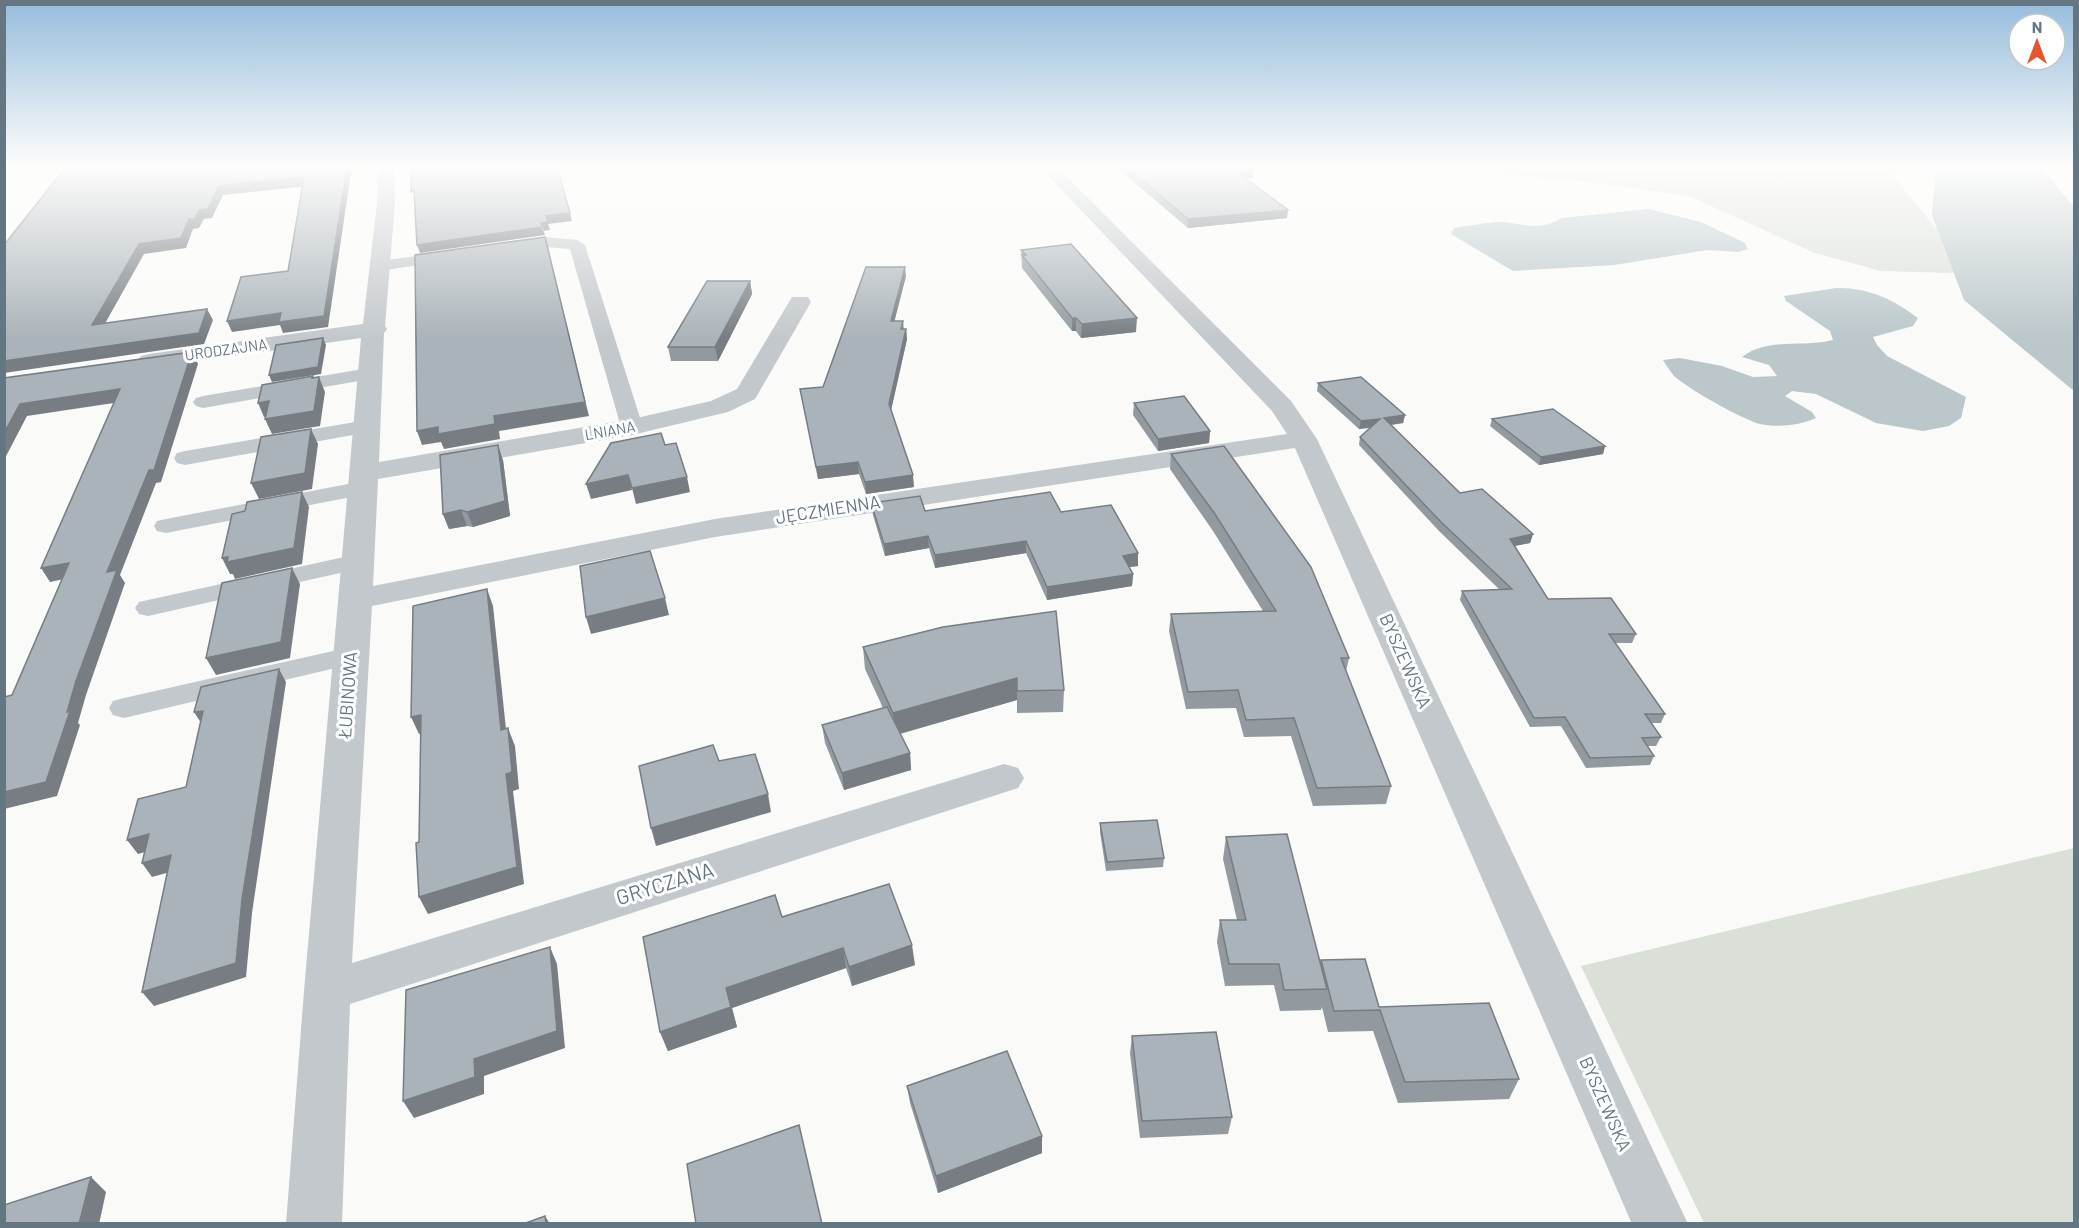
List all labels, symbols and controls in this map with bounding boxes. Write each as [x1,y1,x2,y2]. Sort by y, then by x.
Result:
north arrow [2007,12,2067,72]
text: N [2032,17,2042,36]
street label: URODZAJNA [184,334,268,364]
street label: LNIANA [583,417,636,443]
street label: JĘCZMIENNA [774,490,882,528]
street label: BYSZEWSKA [1375,610,1437,711]
street label: ŁUBINOWA [333,651,361,740]
street label: GRYCZANA [613,856,717,909]
street label: BYSZEWSKA [1575,1053,1637,1154]

